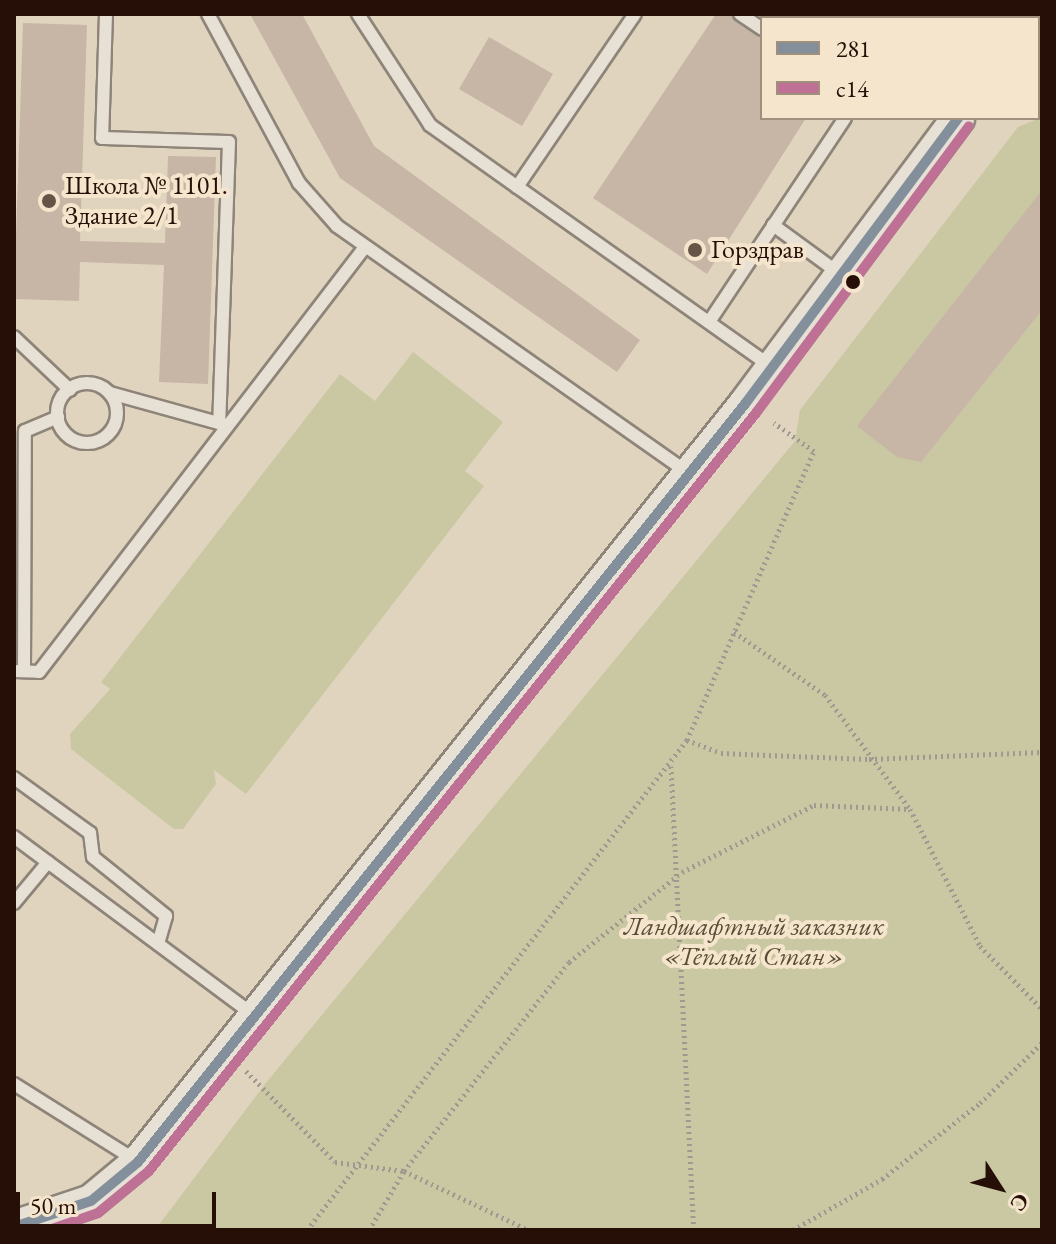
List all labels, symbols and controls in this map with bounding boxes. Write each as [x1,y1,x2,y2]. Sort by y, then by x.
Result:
legend [760,16,1040,120]
text: 281 [836,33,871,64]
text: с14 [836,73,869,104]
place label: Школа № 1101. Здание 2/1 [65,170,228,232]
marker: Школа № 1101. Здание 2/1 [40,192,58,210]
place label: Горздрав [711,234,804,266]
marker: Горздрав [686,241,704,259]
unlabelled marker [845,274,861,290]
park label: Ландшафтный заказник «Тёплый Стан» [624,911,884,972]
north arrow [960,1148,1040,1228]
scale bar [20,1176,220,1226]
text: С [1004,1188,1036,1217]
text: 50 m [30,1190,77,1221]

